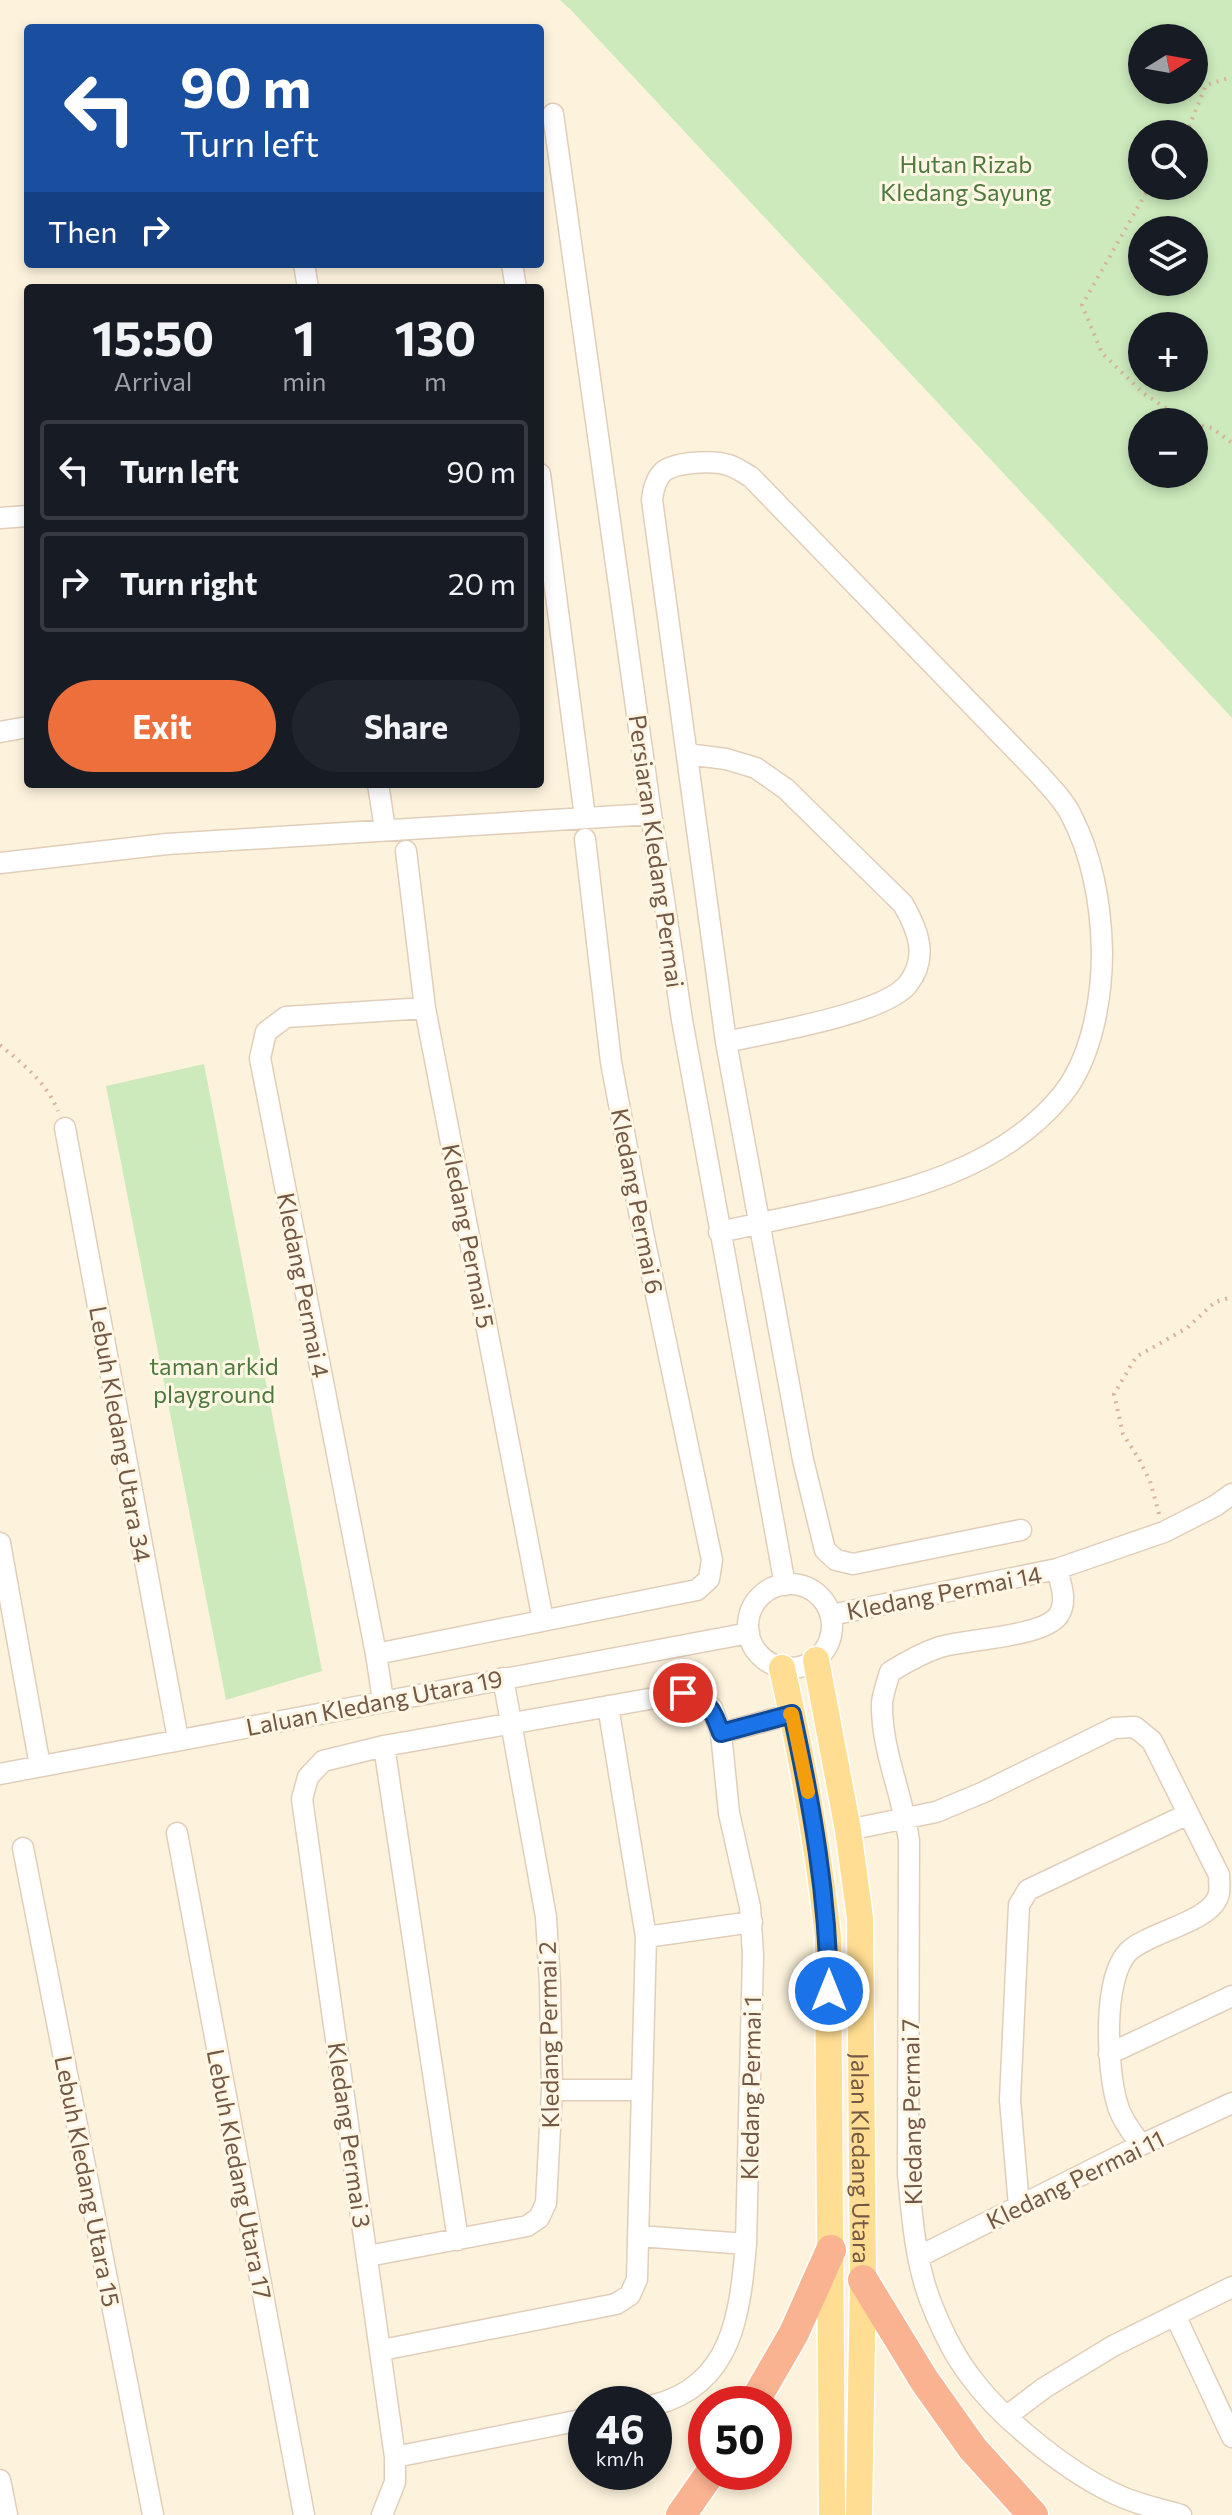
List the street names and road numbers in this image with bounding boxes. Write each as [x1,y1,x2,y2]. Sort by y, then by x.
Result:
street label: Persiaran Kledang Permai [623,713,691,989]
street label: Kledang Permai 6 [606,1106,670,1296]
street label: Kledang Permai 5 [437,1141,501,1331]
street label: Kledang Permai 4 [272,1190,336,1380]
street label: Lebuh Kledang Utara 34 [84,1304,158,1564]
street label: Kledang Permai 14 [844,1559,1044,1625]
street label: Laluan Kledang Utara 19 [243,1663,505,1741]
street label: Kledang Permai 2 [532,1941,564,2129]
street label: Kledang Permai 1 [734,1996,766,2180]
street label: Kledang Permai 7 [895,2019,927,2205]
street label: Kledang Permai 3 [323,2040,377,2230]
street label: Lebuh Kledang Utara 17 [202,2046,278,2302]
street label: Jalan Kledang Utara [847,2052,877,2264]
street label: Lebuh Kledang Utara 15 [49,2053,127,2309]
street label: Kledang Permai 11 [981,2123,1169,2235]

